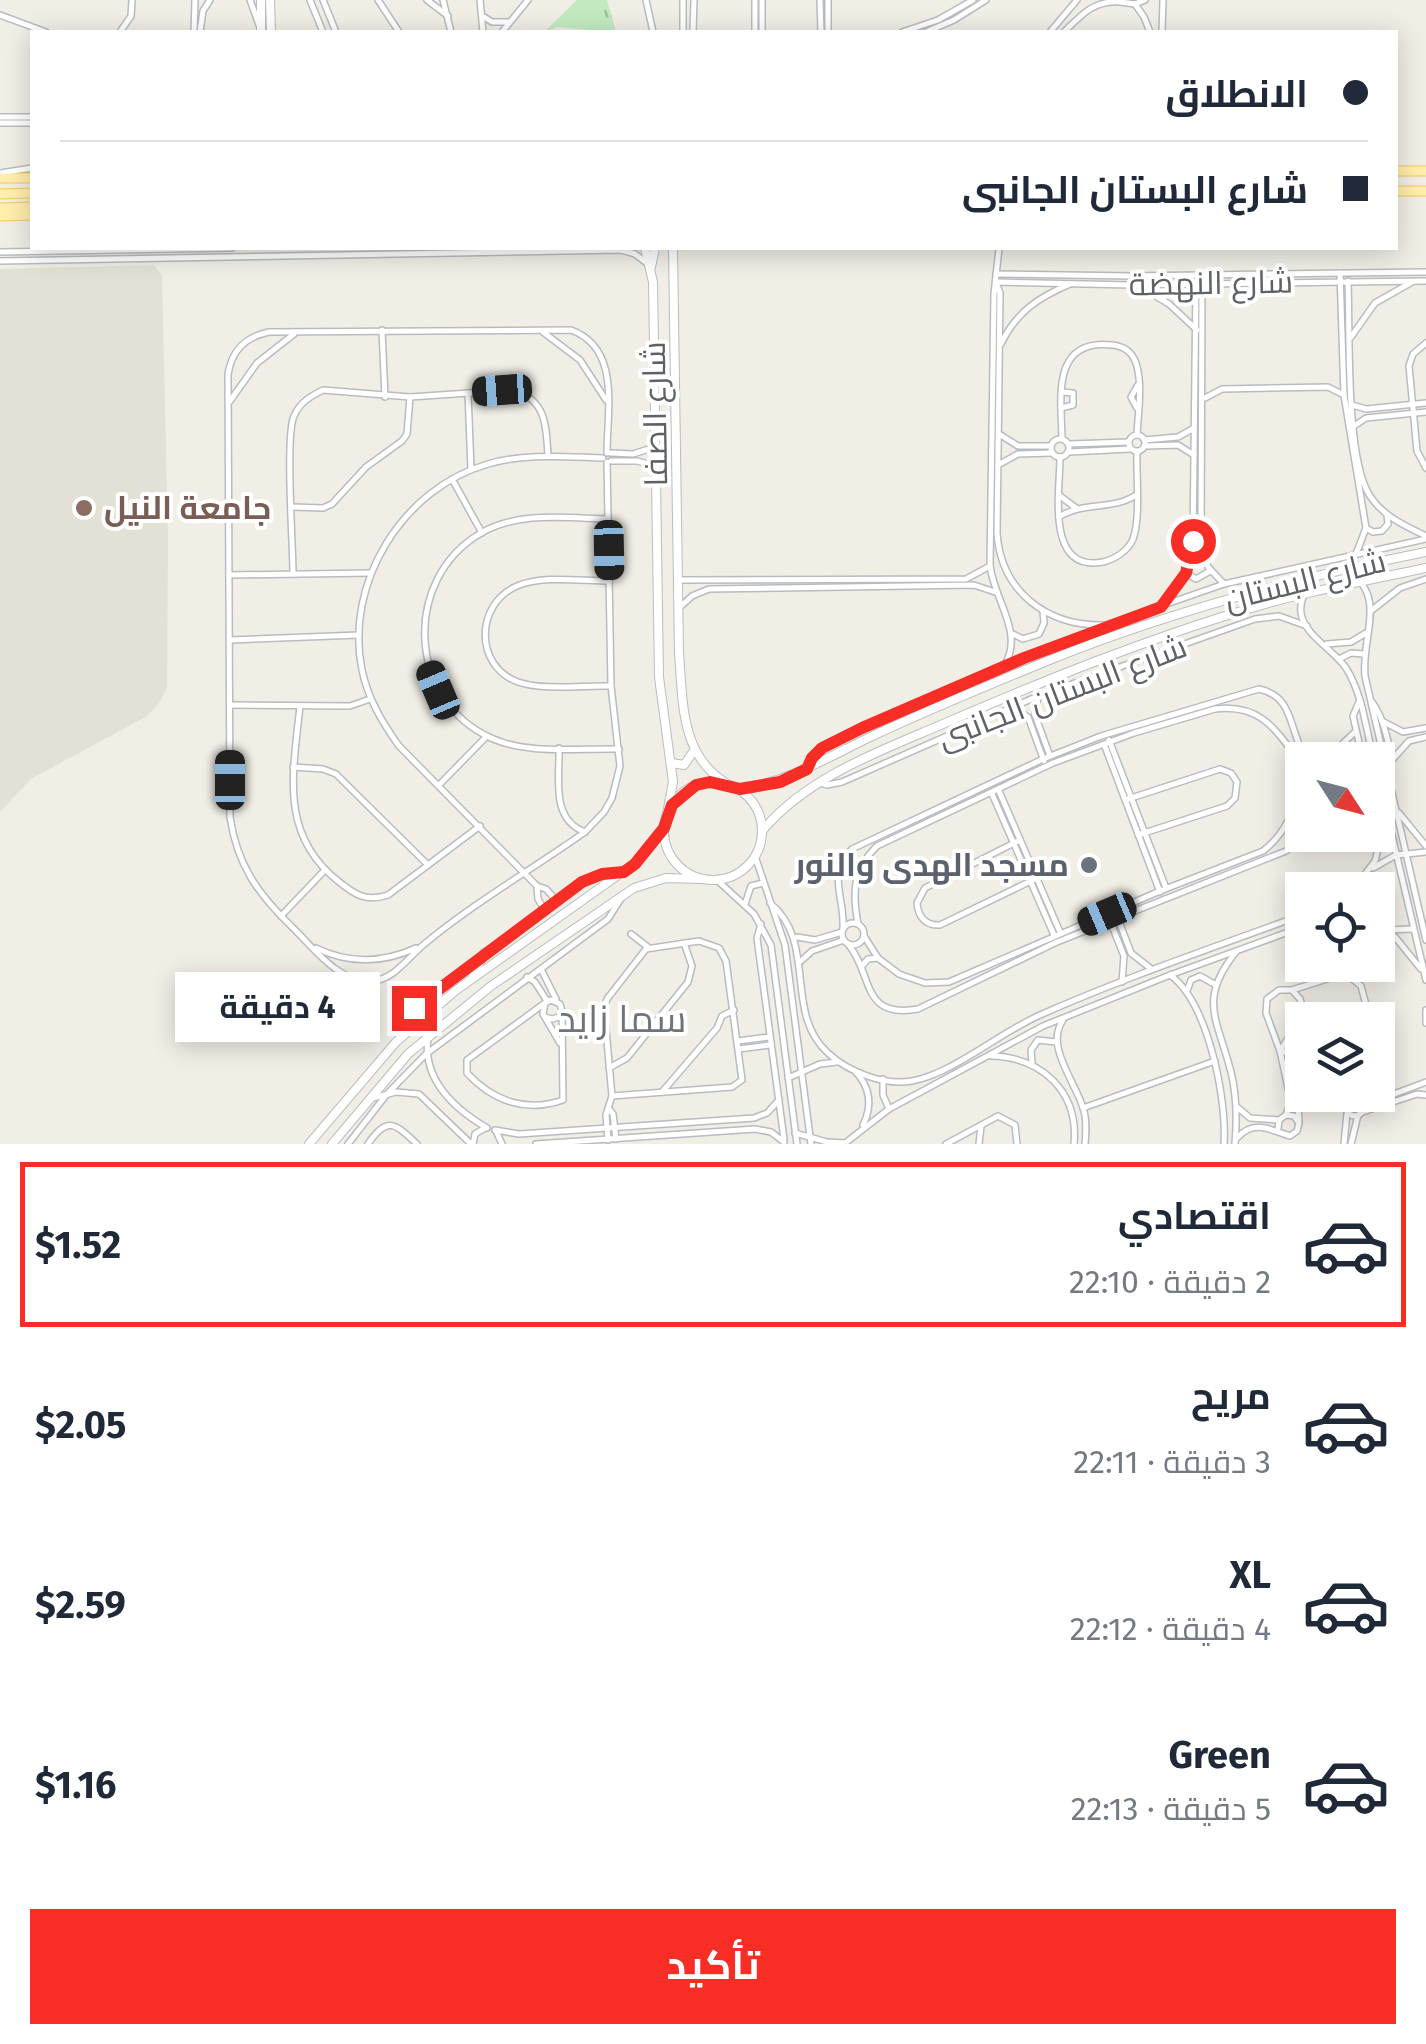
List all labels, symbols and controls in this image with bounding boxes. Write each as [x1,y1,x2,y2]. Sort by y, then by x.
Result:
text: الانطلاق [1165,71,1308,117]
text: شارع البستان الجانبى [962,167,1308,213]
street label: شارع النهضة [1129,263,1293,306]
street label: شارع الصفا [635,341,678,487]
car [471,373,533,407]
place label: جامعة النيل [104,489,271,527]
marker: جامعة النيل [73,497,95,519]
route start [1171,519,1216,564]
car [593,520,625,580]
street label: شارع البستان [1220,542,1390,621]
street label: شارع البستان الجانبى [932,627,1193,760]
car [412,657,464,723]
north arrow [1285,742,1395,852]
map controls [1285,742,1395,1112]
car [215,750,245,810]
place label: مسجد الهدى والنور [794,846,1069,885]
marker: مسجد الهدى والنور [1078,854,1100,876]
button: locate [1285,872,1395,982]
car [1074,888,1140,940]
callout: 4 دقيقة [174,973,379,1043]
route end [392,986,437,1031]
text: 4 دقيقة [219,988,336,1026]
district label: سما زايد [557,996,687,1042]
button: layers [1285,1002,1395,1112]
text: اقتصادي [1118,1193,1271,1239]
icon: car [1301,1200,1391,1290]
text: $1.52 [35,1222,121,1268]
text: 2 دقيقة · 22:10 [1069,1263,1271,1301]
text: مريح [1191,1373,1271,1419]
icon: car [1301,1380,1391,1470]
text: $2.05 [35,1402,126,1448]
text: 3 دقيقة · 22:11 [1073,1443,1271,1481]
text: XL [1229,1552,1271,1598]
icon: car [1301,1560,1391,1650]
text: $2.59 [35,1582,126,1628]
text: 4 دقيقة · 22:12 [1070,1610,1271,1648]
text: Green [1169,1732,1271,1778]
icon: car [1301,1740,1391,1830]
text: $1.16 [35,1762,117,1808]
text: 5 دقيقة · 22:13 [1071,1790,1271,1828]
button: تأكيد [30,1909,1396,2024]

